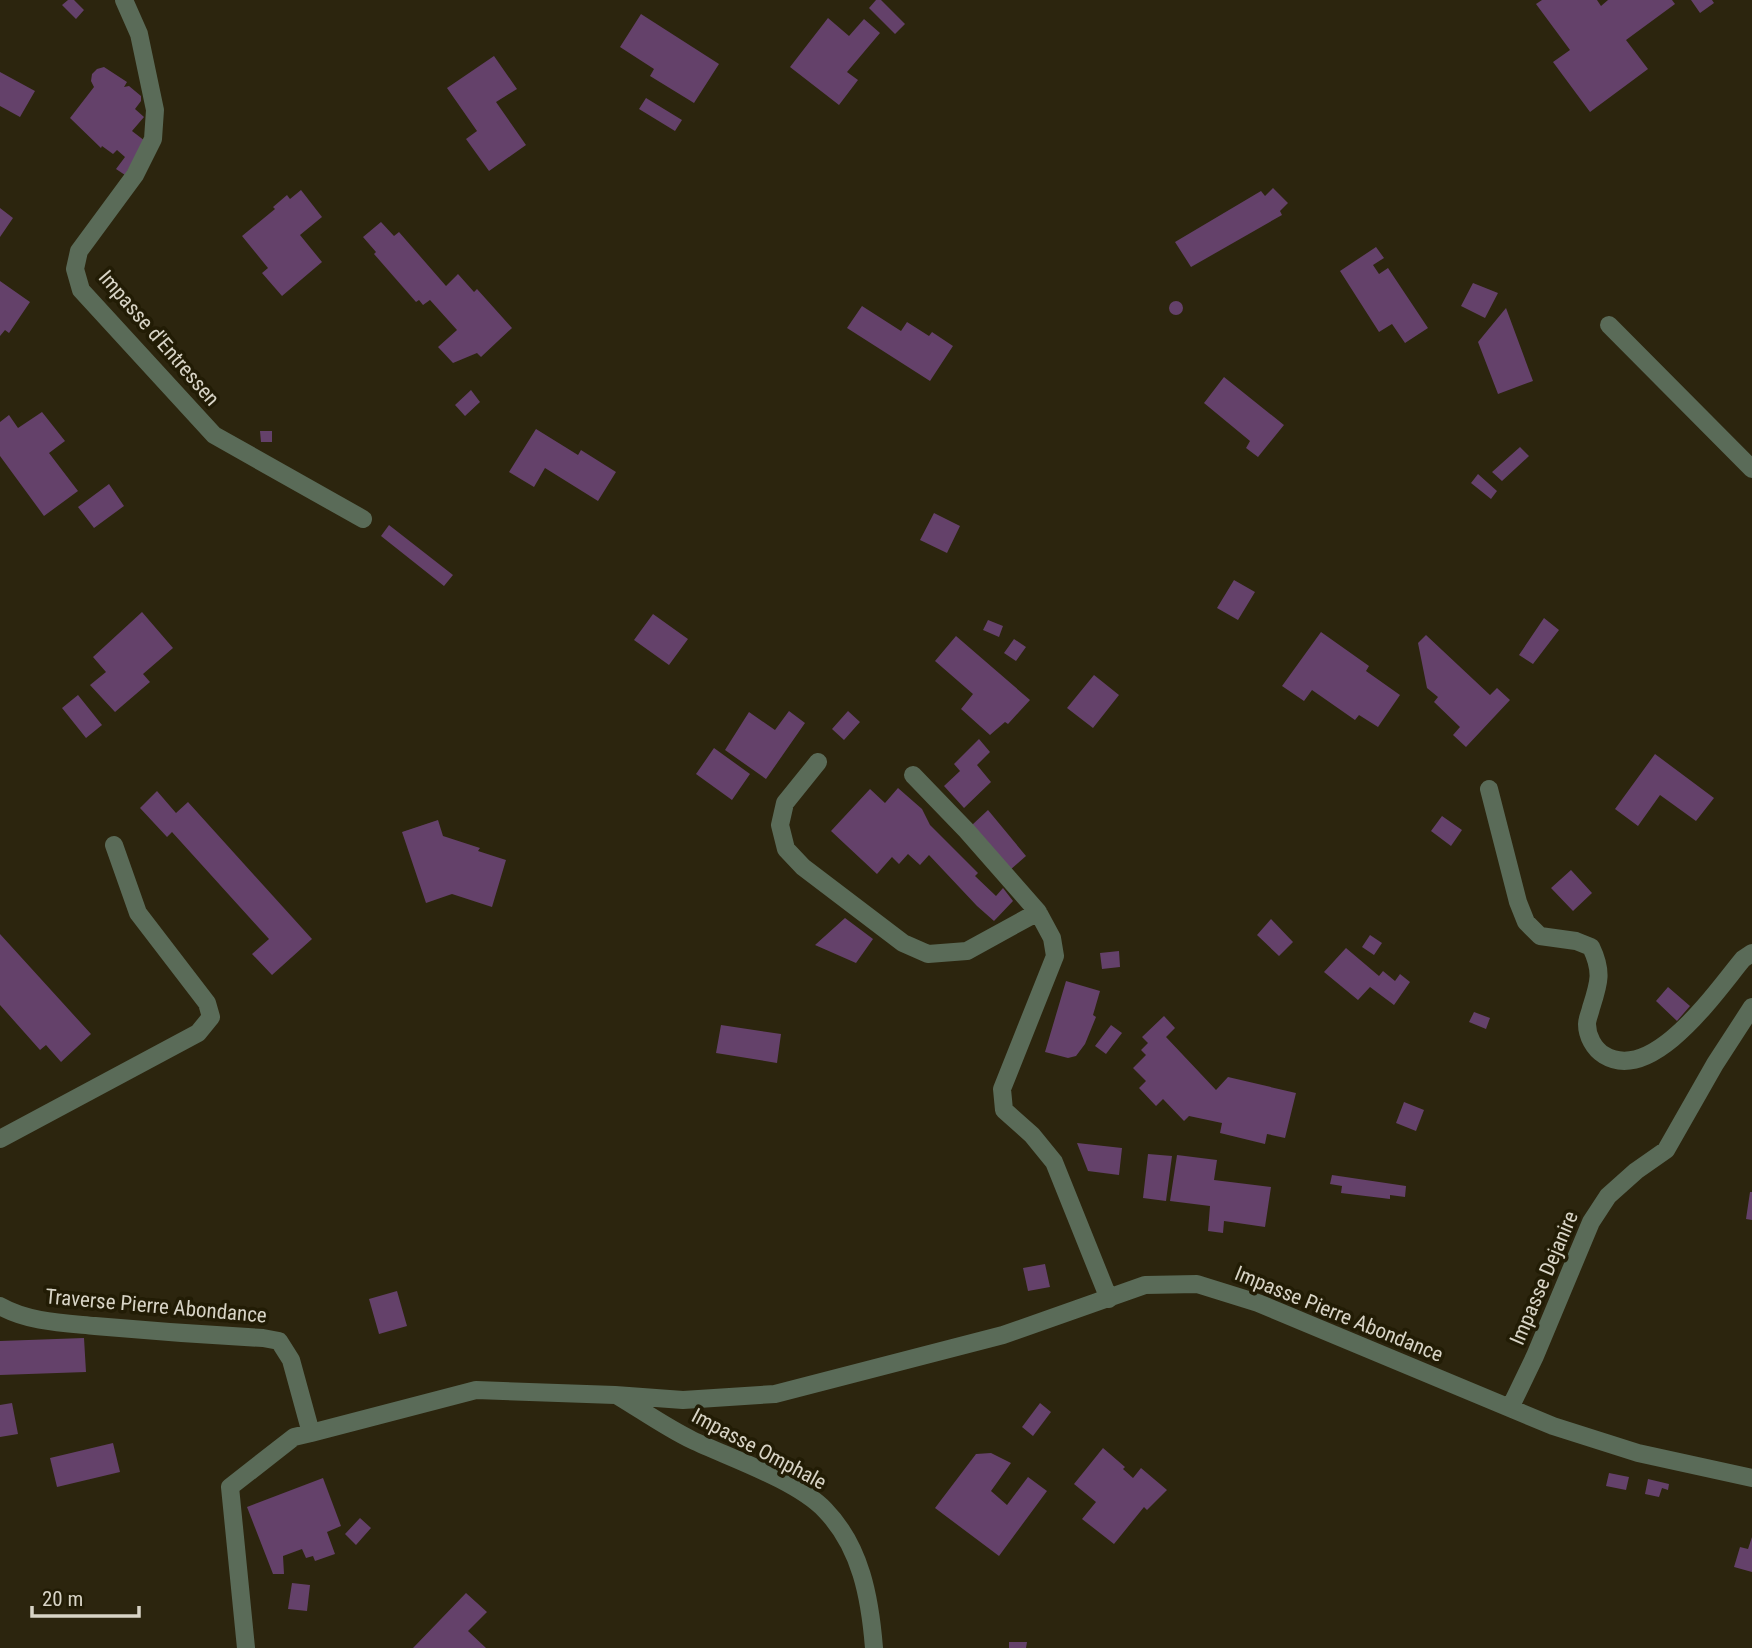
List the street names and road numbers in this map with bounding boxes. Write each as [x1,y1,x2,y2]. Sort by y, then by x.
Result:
street label: Impasse d'Entressen [94,265,224,411]
street label: Impasse Dejanire [1505,1207,1583,1348]
street label: Impasse Pierre Abondance [1231,1261,1447,1367]
street label: Traverse Pierre Abondance [44,1284,268,1328]
street label: Impasse Omphale [688,1403,831,1495]

